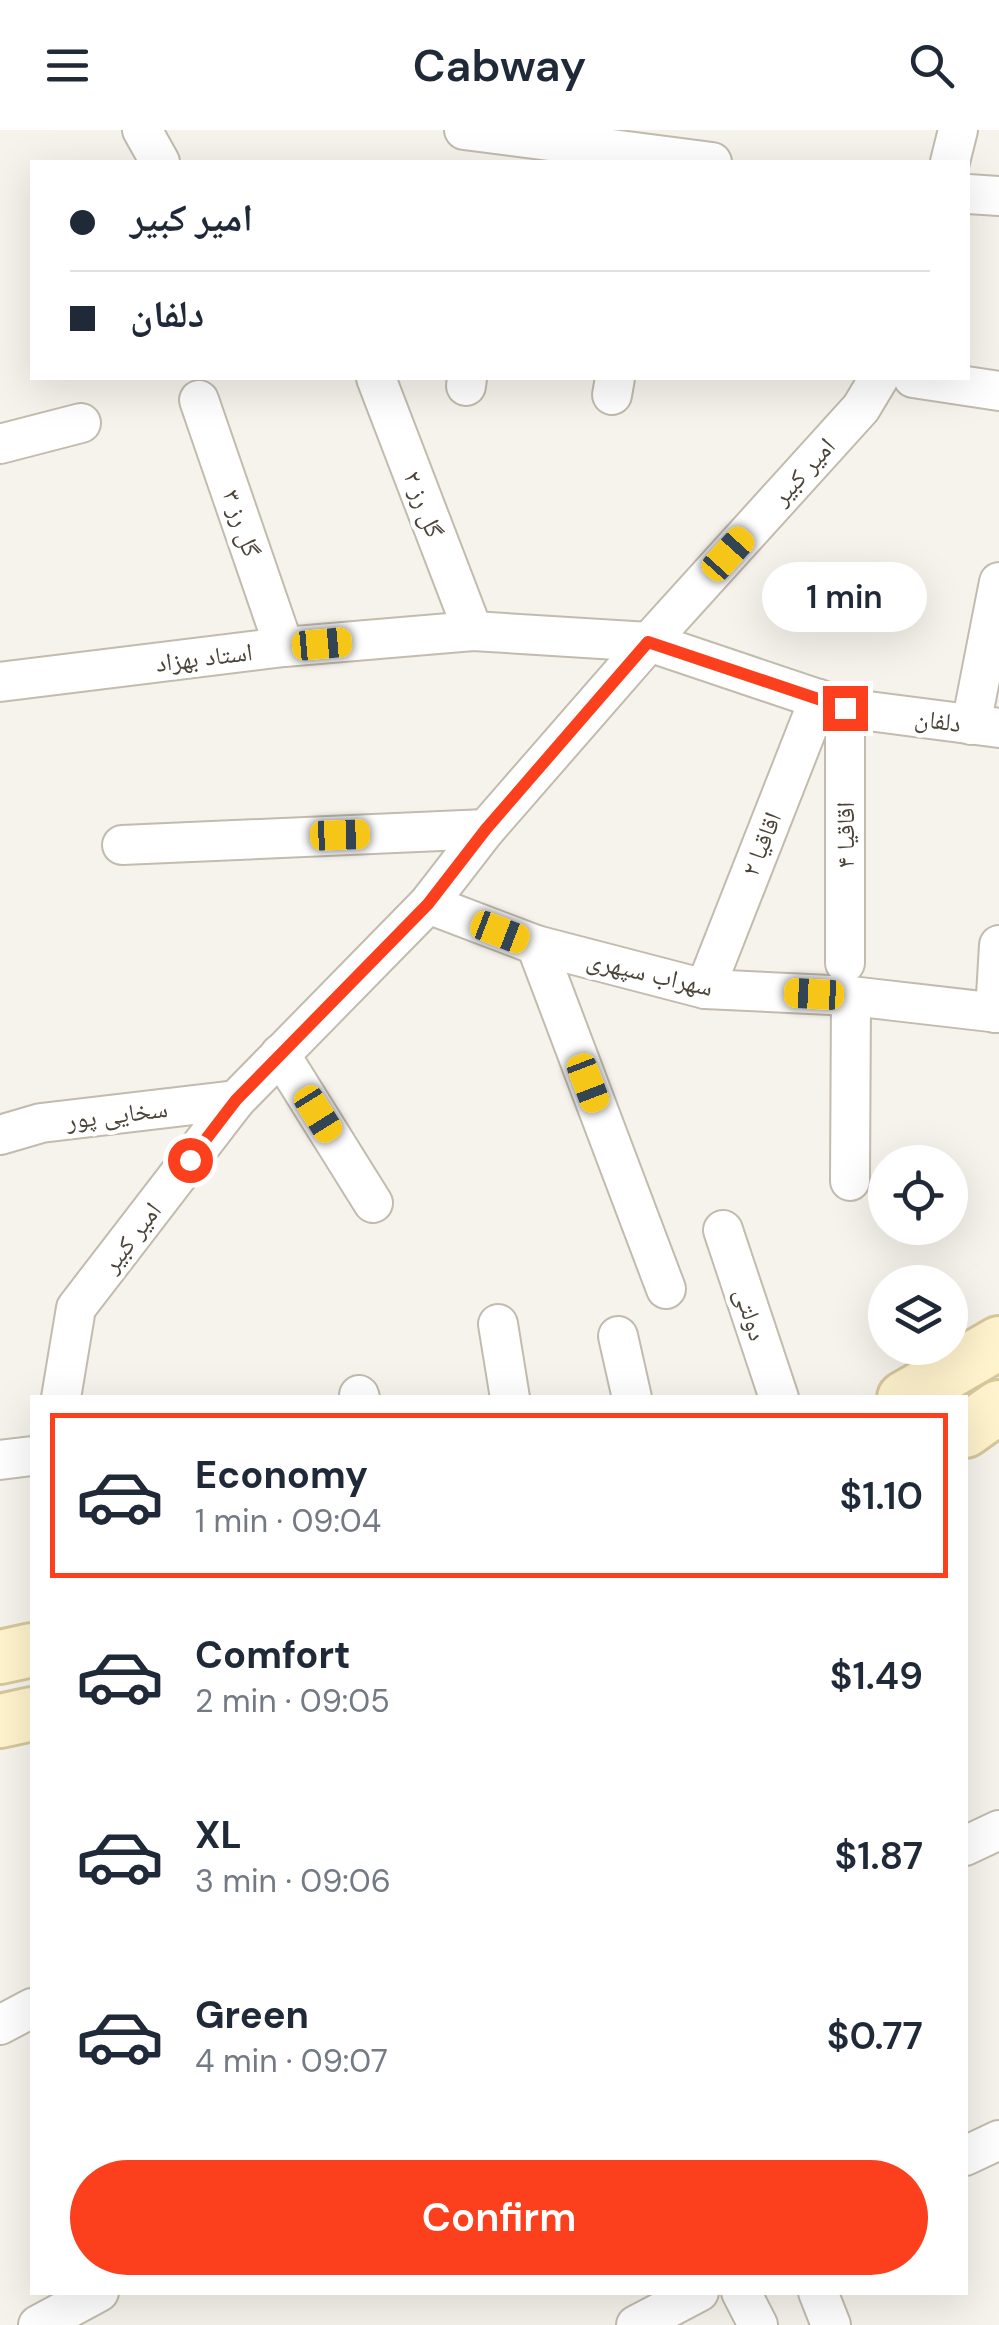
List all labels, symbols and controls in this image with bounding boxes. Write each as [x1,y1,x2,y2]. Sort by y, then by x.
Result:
text: Cabway [413,36,586,95]
icon: menu [40,38,95,93]
icon: search [904,38,959,93]
text: امیر کبیر [130,193,253,243]
text: دلفان [130,289,204,339]
street label: امیر کبیر [764,431,842,513]
street label: گل رز ۲ [396,466,451,542]
street label: گل رز ۳ [215,485,268,561]
car [697,522,759,586]
callout: 1 min [762,563,928,633]
text: 1 min [806,576,883,618]
car [291,626,353,662]
street label: استاد بهزاد [154,635,254,680]
route end [823,686,868,731]
street label: دلفان [913,701,963,740]
street label: اقاقیا ۴ [829,802,862,868]
street label: اقاقیا ۲ [734,807,789,881]
car [309,819,371,851]
car [467,907,533,957]
street label: سهراب سپهری [584,943,716,1004]
car [783,977,845,1011]
car [563,1050,613,1116]
car [289,1081,347,1147]
street label: سخایی پور [64,1092,170,1137]
route start [168,1138,213,1183]
map controls [868,1145,968,1365]
button: locate [868,1145,968,1245]
street label: امیر کبیر [94,1195,169,1280]
button: layers [868,1265,968,1365]
street label: دولتی [727,1284,774,1345]
text: Economy [195,1450,368,1500]
icon: car [75,1451,165,1541]
text: $1.10 [840,1471,923,1521]
text: 1 min · 09:04 [195,1500,381,1542]
text: Comfort [195,1630,351,1680]
icon: car [75,1631,165,1721]
text: $1.49 [830,1651,923,1701]
text: 2 min · 09:05 [195,1680,390,1722]
text: XL [195,1810,242,1860]
icon: car [75,1811,165,1901]
text: $1.87 [835,1831,923,1881]
text: 3 min · 09:06 [195,1860,391,1902]
text: Green [195,1990,309,2040]
icon: car [75,1991,165,2081]
text: $0.77 [827,2011,923,2061]
text: 4 min · 09:07 [195,2040,388,2082]
button: Confirm [70,2160,928,2275]

